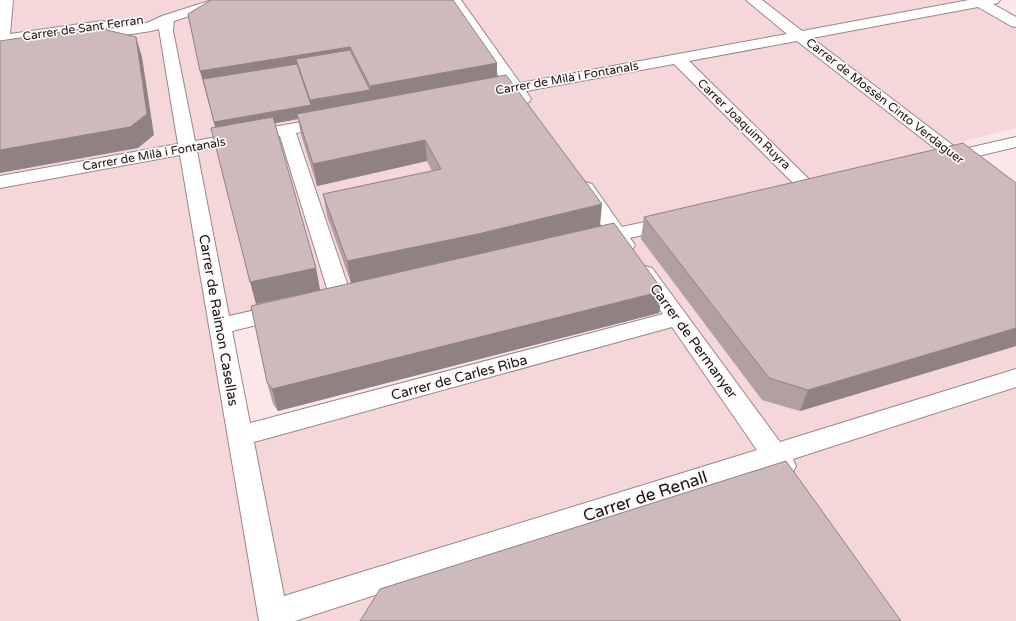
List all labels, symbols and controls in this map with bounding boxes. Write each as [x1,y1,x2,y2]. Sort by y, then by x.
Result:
street label: Carrer de Sant Ferran [22,13,144,43]
street label: Carrer de Mossèn Cinto Verdaguer [803,35,967,167]
street label: Carrer de Milà i Fontanals [494,58,640,97]
street label: Carrer Joaquim Ruyra [695,76,793,172]
street label: Carrer de Milà i Fontanals [81,134,227,173]
street label: Carrer de Raimon Casellas [195,233,242,408]
street label: Carrer de Permanyer [646,281,741,403]
street label: Carrer de Carles Riba [389,351,529,404]
street label: Carrer de Renall [580,466,710,526]

